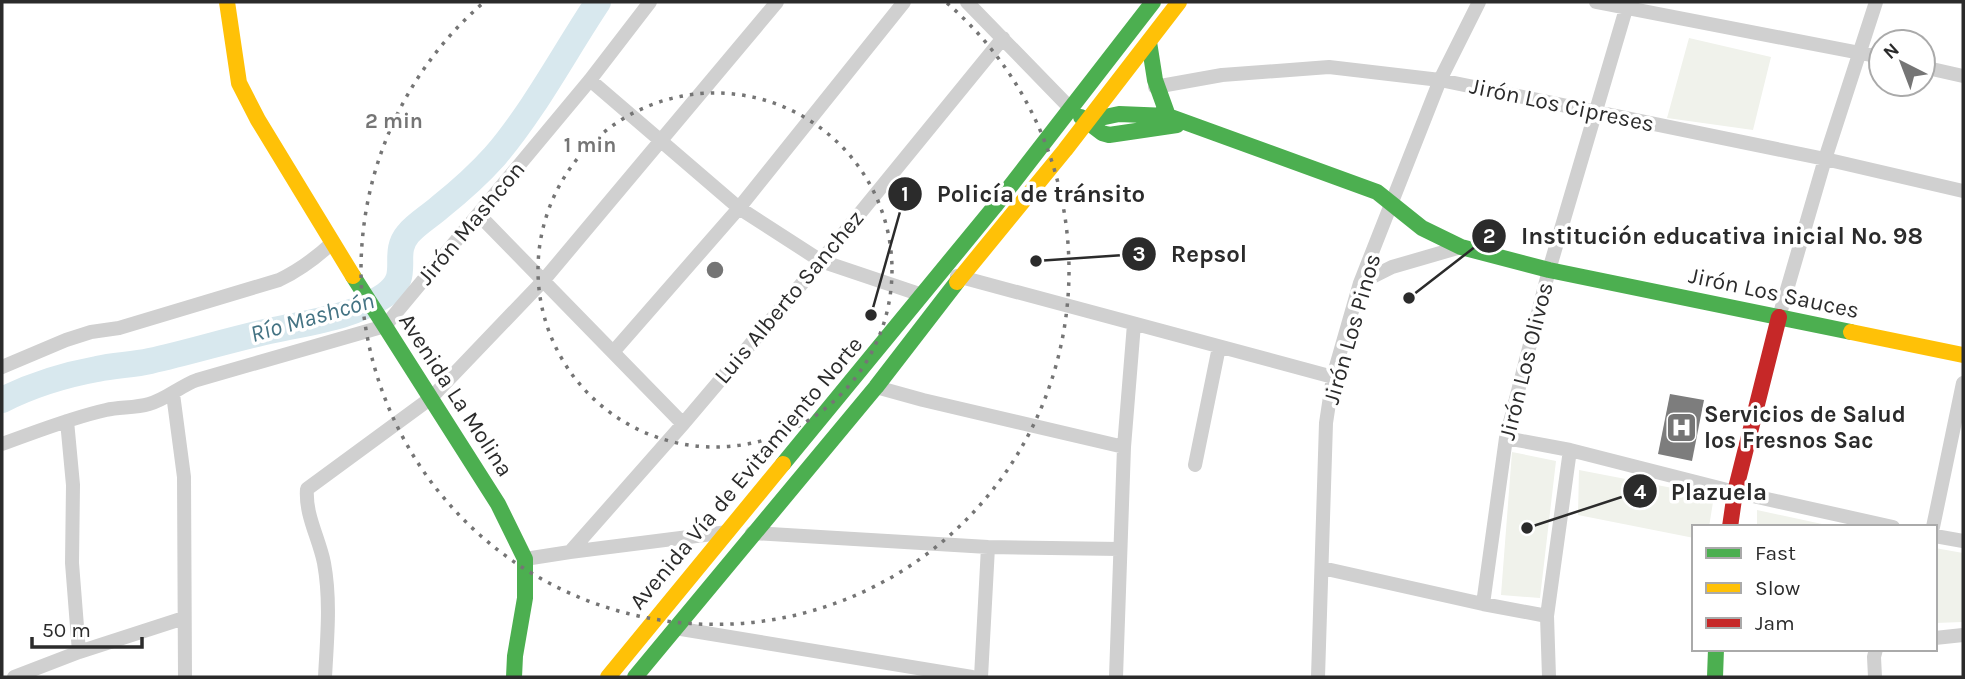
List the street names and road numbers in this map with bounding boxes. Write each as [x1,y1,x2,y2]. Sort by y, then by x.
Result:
street label: Jirón Los Cipreses [1467,72,1657,138]
street label: Jirón Mashcon [412,156,530,290]
street label: Luis Alberto Sanchez [709,205,869,389]
street label: Jirón Los Pinos [1318,251,1386,407]
street label: Jirón Los Sauces [1686,262,1862,324]
street label: Jirón Los Olivos [1493,279,1559,443]
street label: Avenida La Molina [393,308,519,482]
street label: Avenida Vía de Evitamiento Norte [624,331,868,615]

